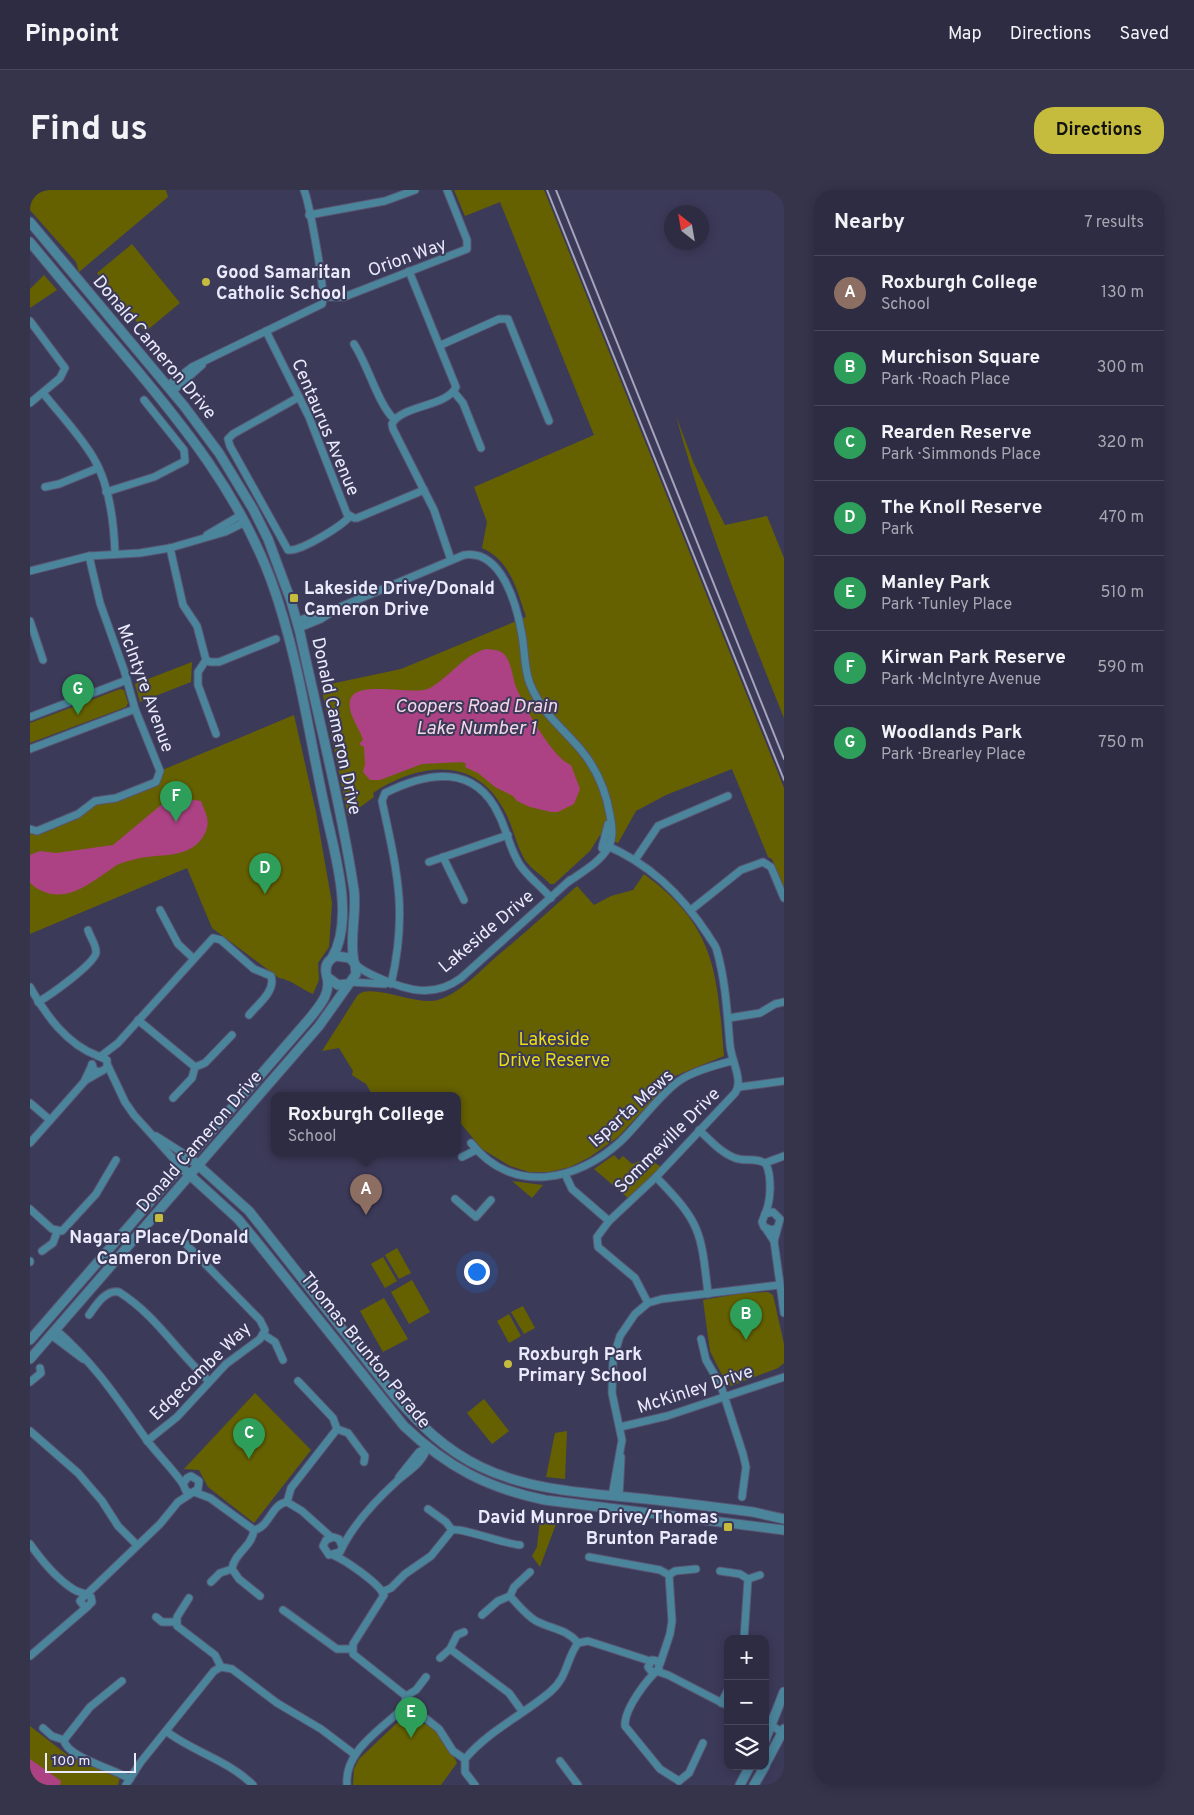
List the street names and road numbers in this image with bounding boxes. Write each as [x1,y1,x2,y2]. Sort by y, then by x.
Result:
street label: Orion Way [365,234,450,283]
street label: Donald Cameron Drive [87,271,221,425]
street label: Centaurus Avenue [285,355,364,500]
street label: McIntyre Avenue [111,621,178,756]
street label: Donald Cameron Drive [305,635,366,817]
street label: Lakeside Drive [434,885,539,979]
street label: Isparta Mews [585,1065,679,1153]
street label: Donald Cameron Drive [132,1066,268,1218]
street label: Sommeville Drive [610,1083,726,1199]
street label: Thomas Brunton Parade [295,1268,435,1434]
street label: Edgecombe Way [145,1318,257,1426]
street label: McKinley Drive [635,1361,756,1420]

